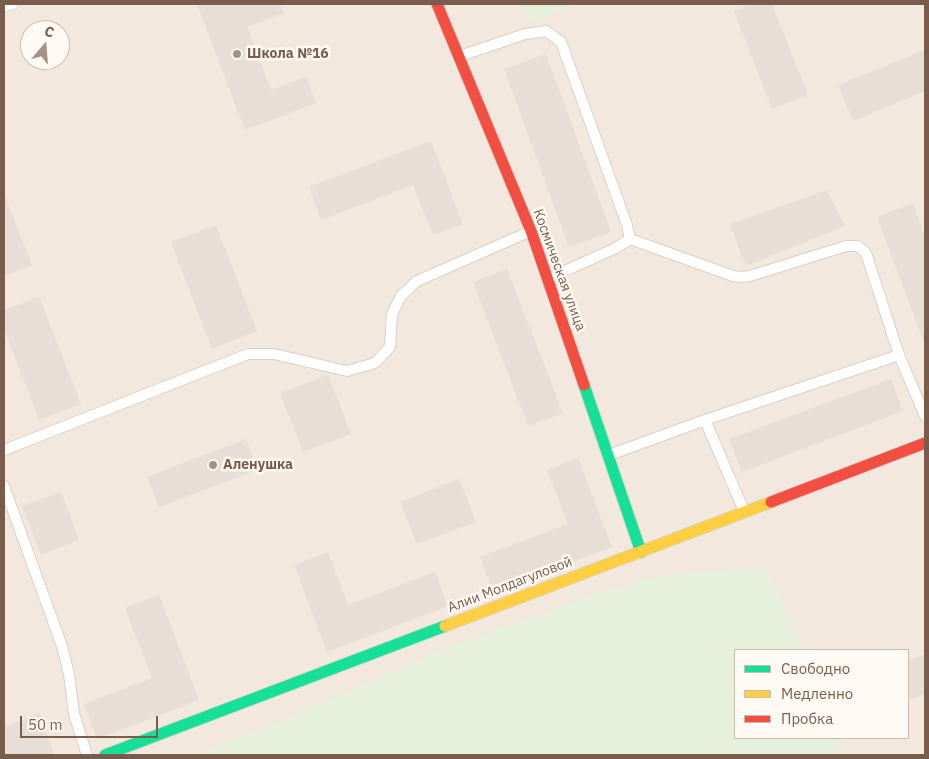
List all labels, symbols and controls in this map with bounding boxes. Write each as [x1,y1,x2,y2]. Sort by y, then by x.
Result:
north arrow [20,20,70,70]
text: С [42,22,56,42]
place label: Школа №16 [247,46,329,62]
marker: Школа №16 [231,48,243,60]
street label: Космическая улица [529,207,589,333]
place label: Аленушка [223,457,293,473]
marker: Аленушка [207,459,219,471]
street label: Алии Молдагуловой [445,553,575,617]
legend [734,649,909,739]
text: Свободно [781,659,850,678]
text: Медленно [781,684,853,703]
scale bar [22,706,160,738]
text: Пробка [781,709,833,728]
text: 50 m [28,715,63,734]

